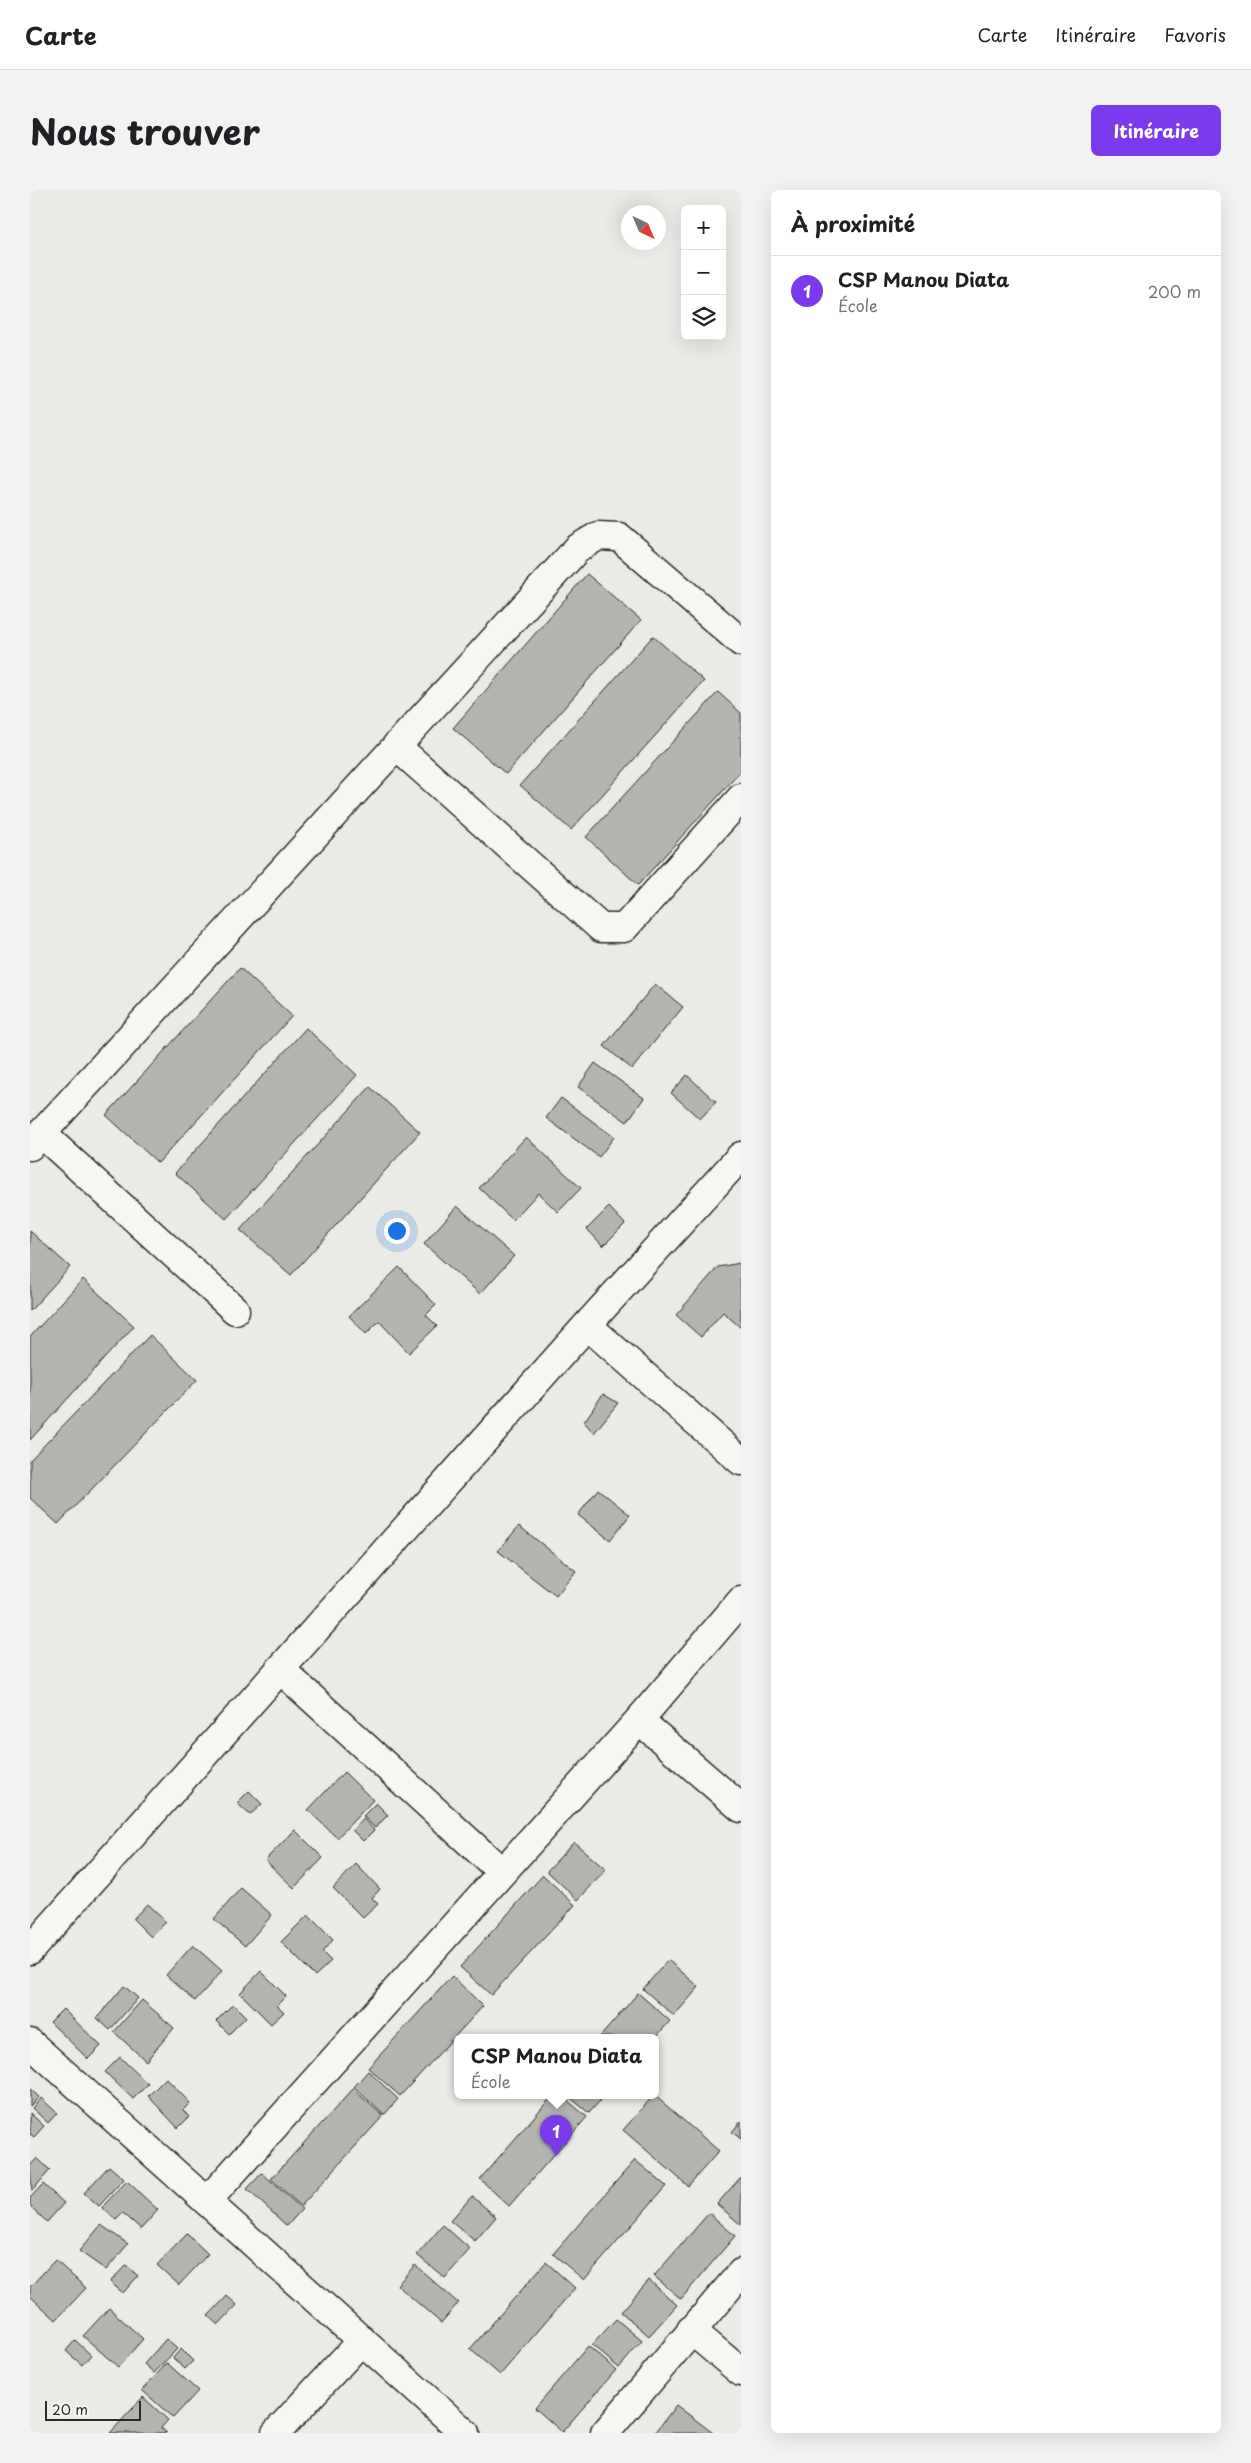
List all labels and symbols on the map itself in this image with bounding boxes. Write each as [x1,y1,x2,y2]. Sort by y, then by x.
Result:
north arrow [621,205,666,250]
your location [384,1218,410,1244]
pin: 1 [540,2115,572,2156]
scale bar [45,2398,141,2421]

